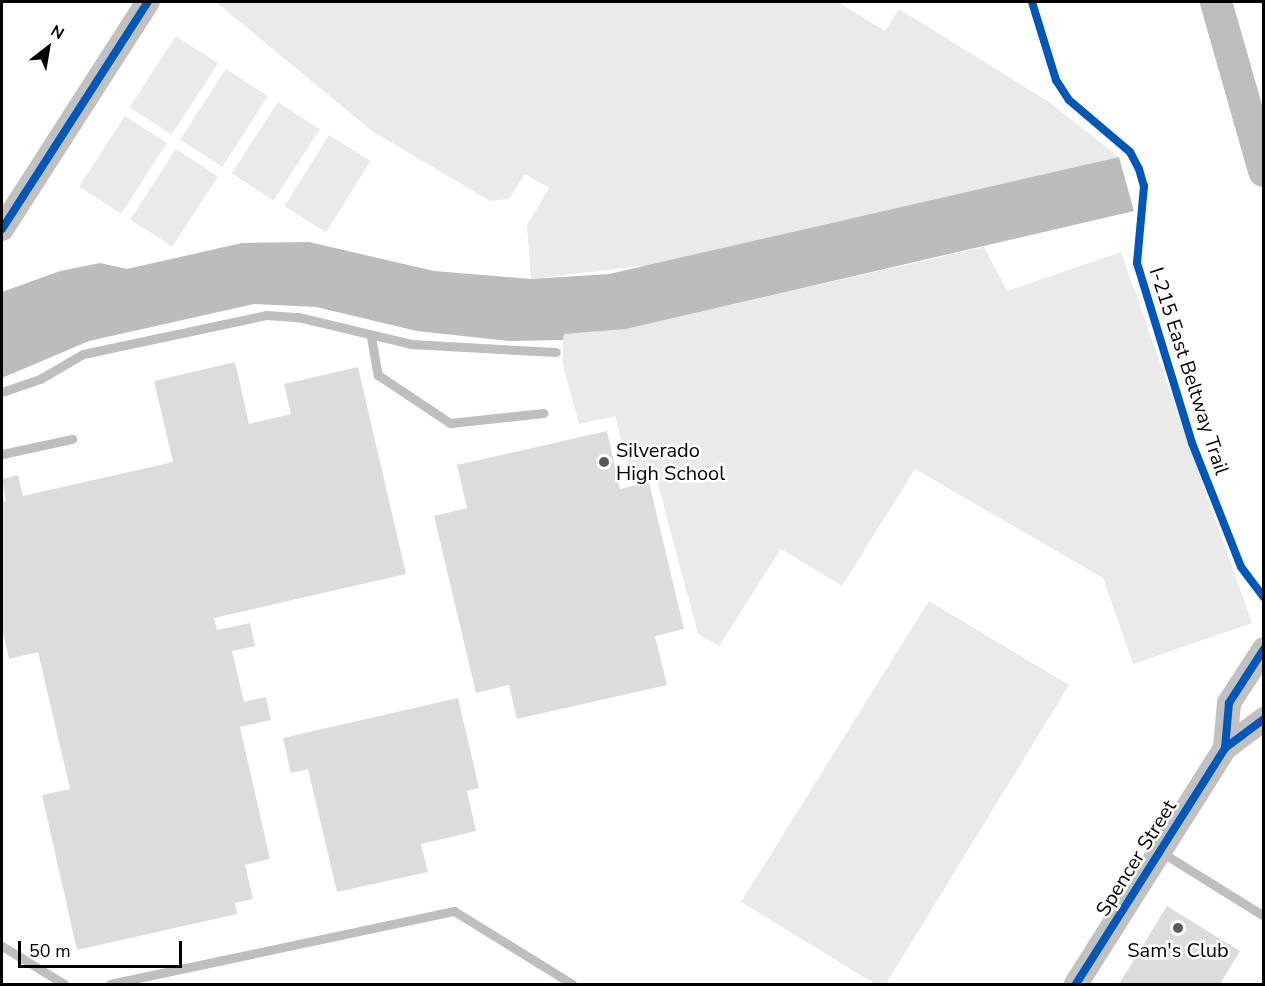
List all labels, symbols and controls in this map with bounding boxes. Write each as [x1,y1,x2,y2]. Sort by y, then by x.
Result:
north arrow [18,18,78,78]
text: N [46,20,68,45]
street label: I-215 East Beltway Trail [1144,264,1234,478]
place label: Silverado High School [616,438,725,485]
marker: Silverado High School [597,455,611,469]
street label: Spencer Street [1091,795,1181,921]
marker: Sam's Club [1171,921,1185,935]
scale bar [21,929,184,967]
place label: Sam's Club [1127,938,1229,962]
text: 50 m [29,939,71,963]

